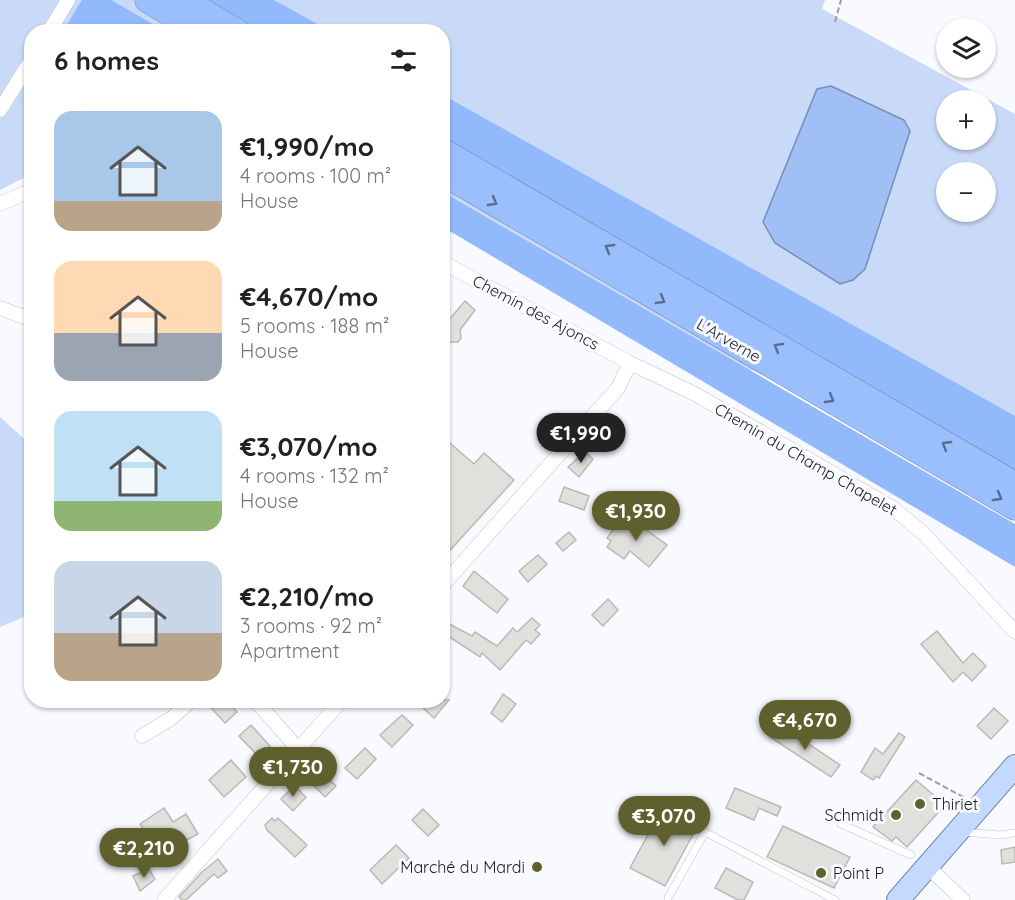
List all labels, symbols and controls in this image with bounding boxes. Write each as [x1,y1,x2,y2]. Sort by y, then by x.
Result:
map controls [936,18,996,222]
button: layers [936,18,996,78]
text: 6 homes [54,44,159,77]
icon: filters [387,44,420,77]
button: + [936,90,996,150]
text: €1,990/mo [240,130,374,163]
icon: home [102,135,174,207]
button: − [936,162,996,222]
text: 4 rooms · 100 m² [240,163,391,188]
text: House [240,188,299,213]
one-way arrow [487,194,497,206]
one-way arrow [605,244,615,256]
street label: Chemin des Ajoncs [469,270,603,354]
text: €4,670/mo [240,280,378,313]
icon: home [102,285,174,357]
one-way arrow [655,293,665,304]
text: 5 rooms · 188 m² [240,313,389,338]
street label: L'Arverne [693,314,765,366]
text: House [240,338,299,363]
one-way arrow [774,342,784,354]
one-way arrow [824,391,834,403]
street label: Chemin du Champ Chapelet [711,398,901,520]
pin: €1,990 [532,413,630,464]
text: €1,990 [551,420,611,445]
text: €3,070/mo [240,430,378,463]
icon: home [102,435,174,507]
one-way arrow [942,440,952,452]
text: 4 rooms · 132 m² [240,463,389,488]
text: House [240,488,299,513]
one-way arrow [992,490,1002,501]
pin: €1,930 [587,491,685,542]
text: €1,930 [606,498,666,523]
text: €2,210/mo [240,580,374,613]
icon: home [102,585,174,657]
text: 3 rooms · 92 m² [240,613,382,638]
text: Apartment [240,638,340,663]
pin: €4,670 [756,700,854,751]
text: €4,670 [773,707,837,732]
pin: €1,730 [244,747,342,798]
text: €1,730 [263,754,323,779]
place label: Thiriet [932,794,978,814]
pin: €3,070 [615,796,713,847]
marker: Thiriet [913,797,927,811]
text: €3,070 [632,803,696,828]
place label: Schmidt [824,805,884,825]
marker: Schmidt [889,808,903,822]
pin: €2,210 [95,828,193,879]
text: €2,210 [114,835,174,860]
place label: Marché du Mardi [400,857,525,877]
marker: Marché du Mardi [530,860,544,874]
place label: Point P [833,863,884,883]
marker: Point P [814,866,828,880]

